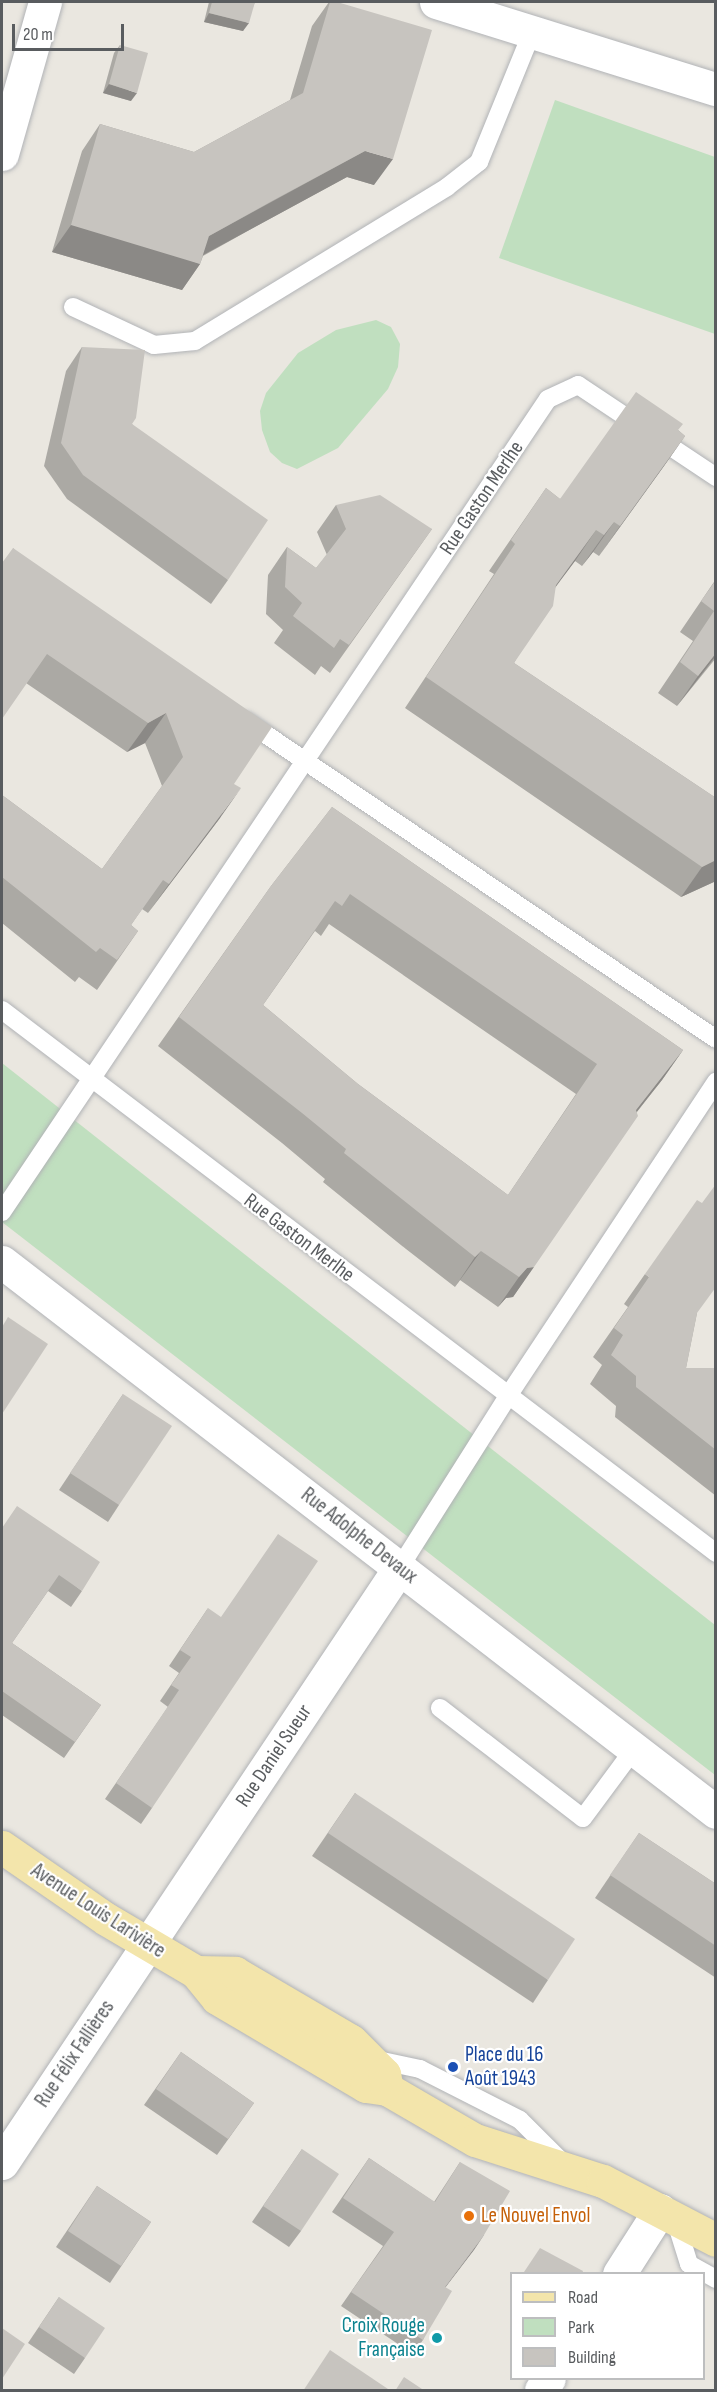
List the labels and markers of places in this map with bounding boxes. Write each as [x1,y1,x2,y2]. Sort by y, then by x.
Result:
place label: Place du 16 Août 1943 [465,2042,543,2092]
marker: Place du 16 Août 1943 [446,2060,460,2074]
place label: Le Nouvel Envol [481,2203,590,2229]
marker: Le Nouvel Envol [462,2209,476,2223]
place label: Croix Rouge Française [342,2313,425,2363]
marker: Croix Rouge Française [430,2331,444,2345]

